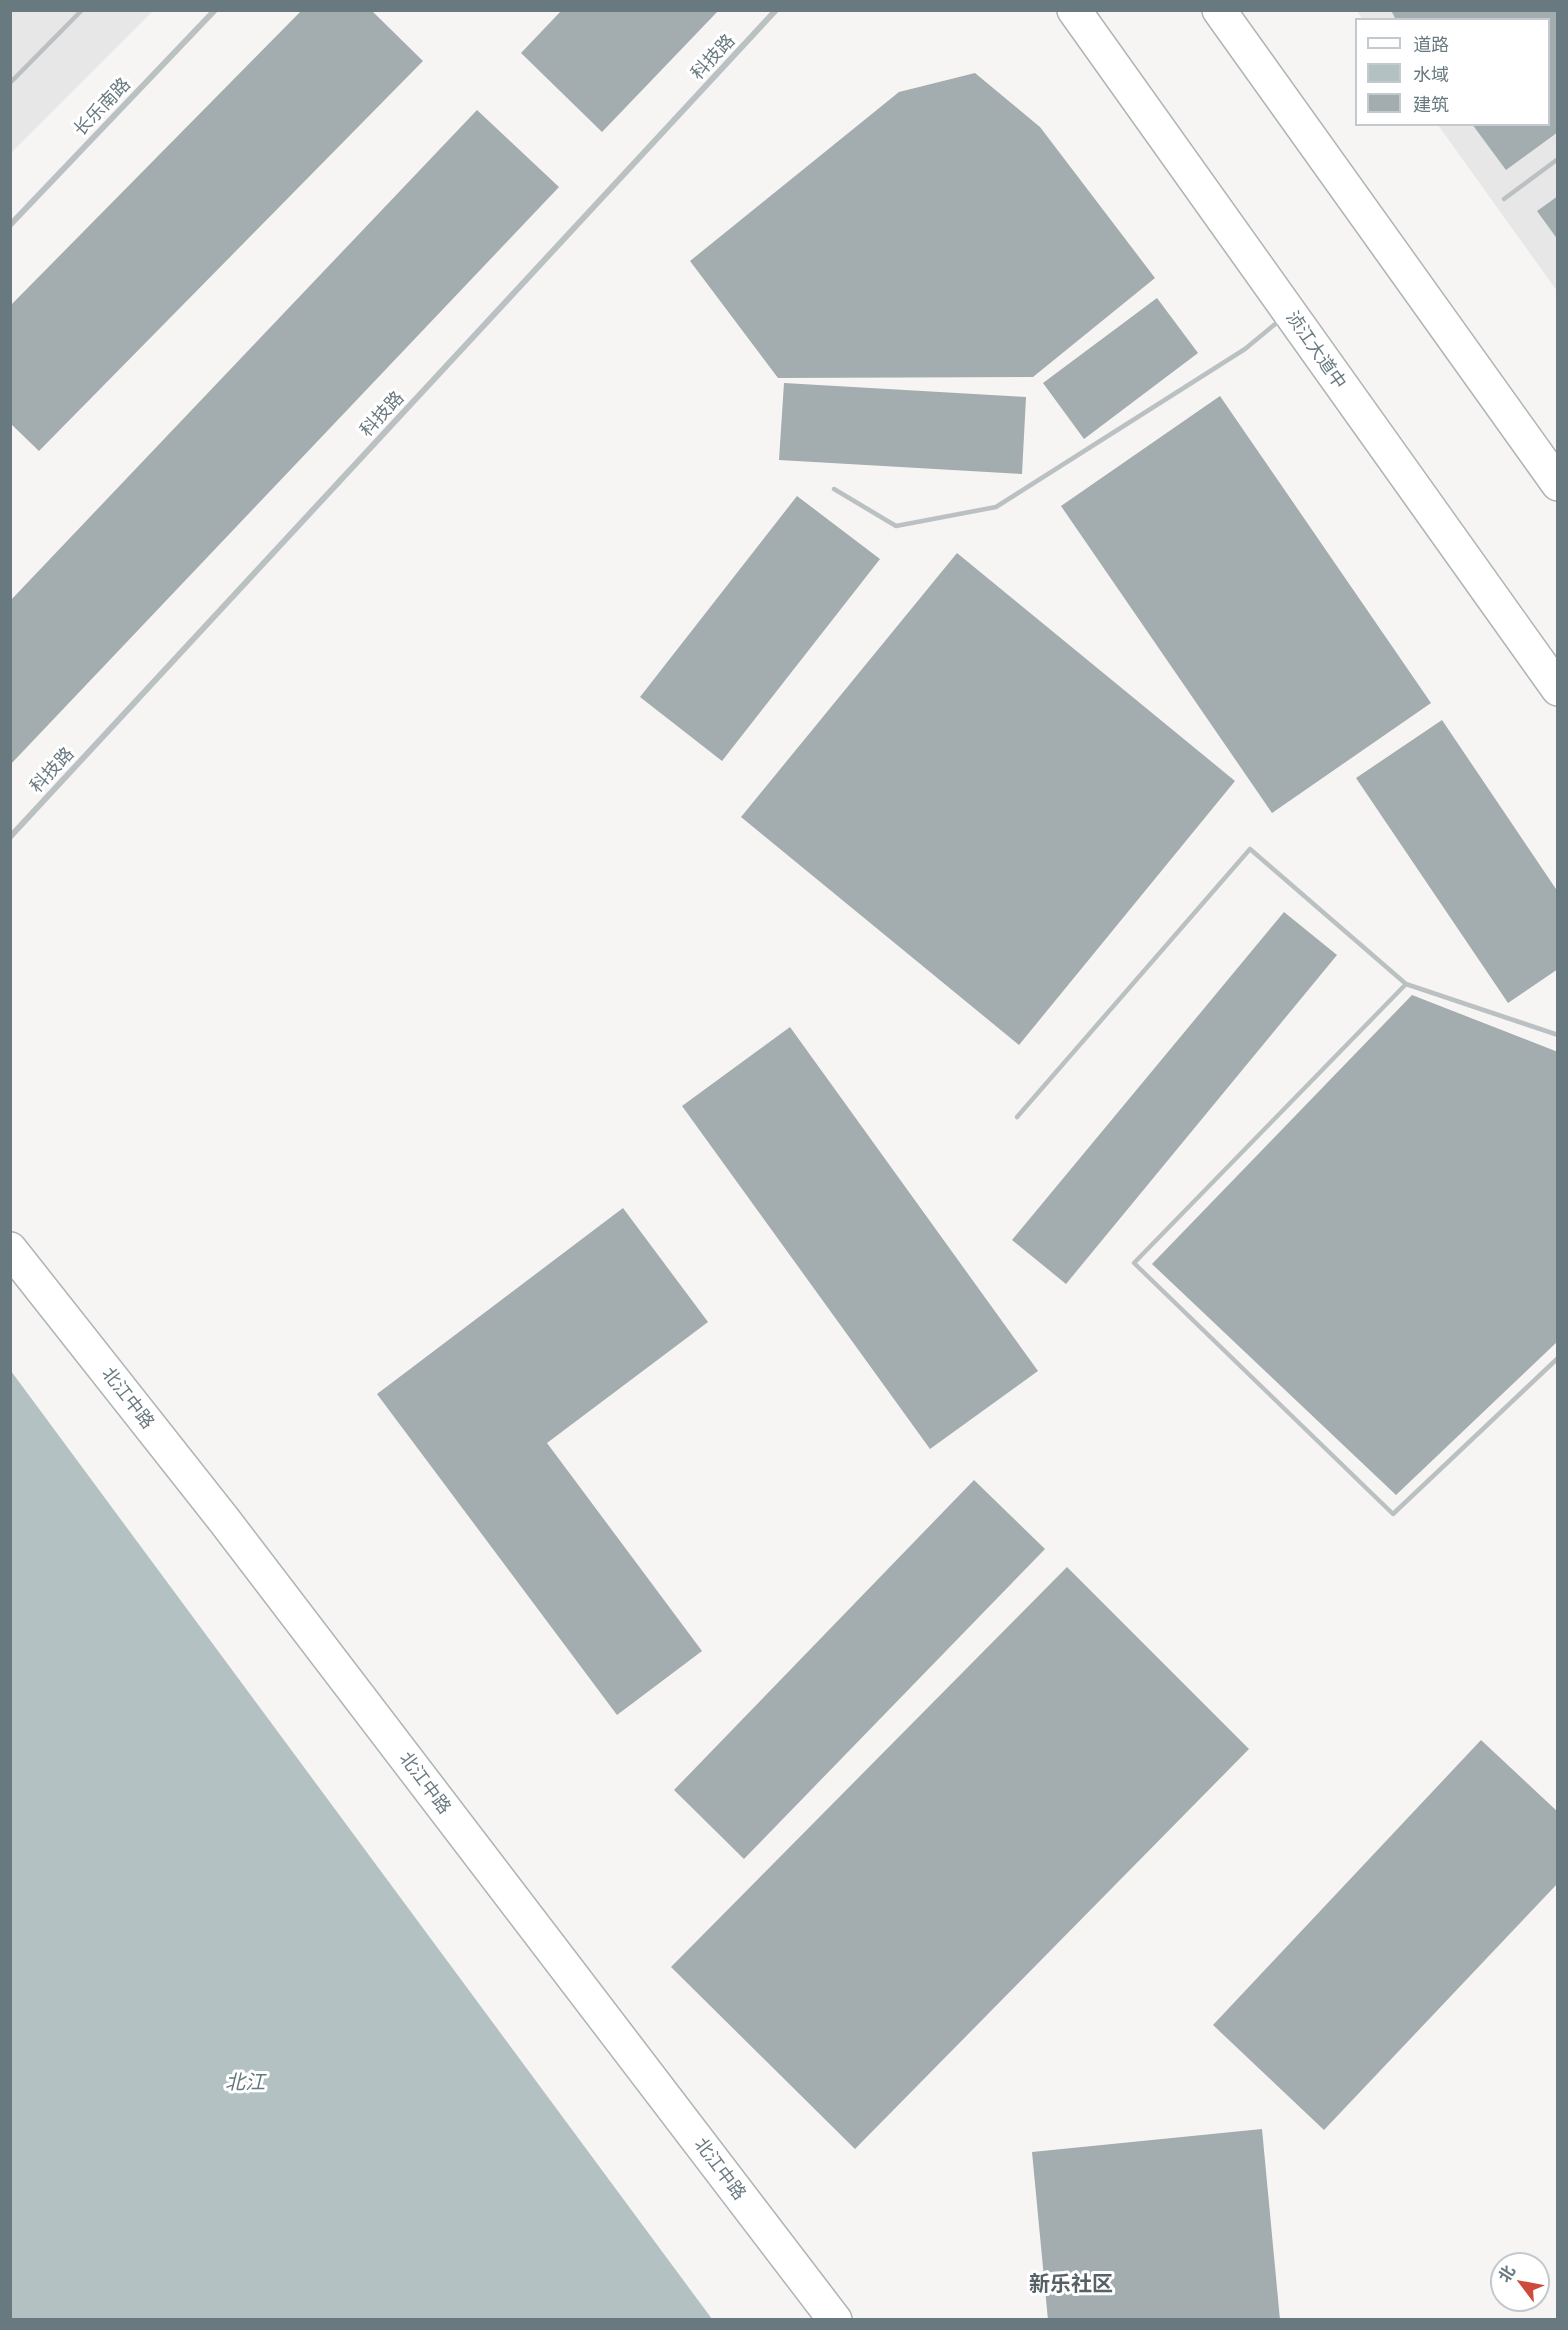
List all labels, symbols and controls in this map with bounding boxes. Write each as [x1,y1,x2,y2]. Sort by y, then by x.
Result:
legend [1355,18,1550,126]
street label: 科技路 [687,30,739,84]
text: 道路 [1413,33,1449,55]
text: 水域 [1413,63,1449,85]
street label: 长乐南路 [69,74,135,140]
text: 建筑 [1413,93,1449,115]
street label: 浈江大道中 [1281,307,1351,393]
street label: 科技路 [356,387,408,441]
street label: 科技路 [26,743,78,797]
street label: 北江中路 [97,1363,159,1433]
street label: 北江中路 [395,1748,455,1818]
water label: 北江 [225,2071,265,2095]
street label: 北江中路 [690,2134,750,2204]
north arrow [1490,2252,1550,2312]
text: 北 [1494,2261,1518,2285]
district label: 新乐社区 [1029,2271,1113,2297]

